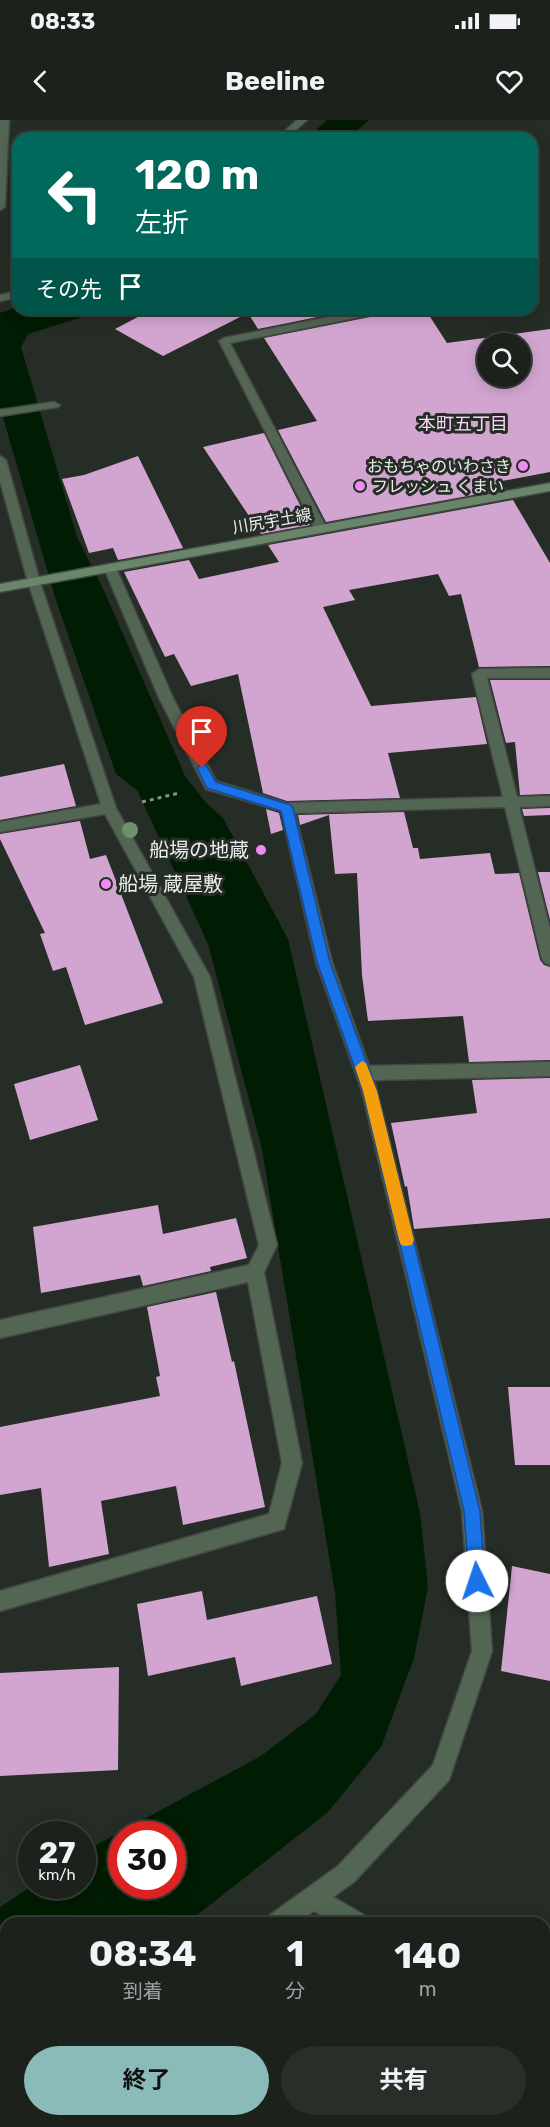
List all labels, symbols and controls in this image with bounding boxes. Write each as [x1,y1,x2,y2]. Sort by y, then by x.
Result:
text: 08:33 [30,8,95,35]
icon: back [24,65,57,98]
text: Beeline [225,65,325,97]
icon: heart [493,65,526,98]
text: 120 m [135,150,259,200]
icon: left [36,156,114,234]
text: 左折 [135,207,189,239]
icon: arrive [114,270,147,303]
text: その先 [36,276,102,303]
map controls [477,333,531,387]
button: search [477,333,531,387]
district label: 本町五丁目 [418,413,508,435]
place label: おもちゃのいわさき [367,457,511,476]
marker: おもちゃのいわさき [516,459,530,473]
place label: フレッシュ くまい [372,477,504,496]
marker: フレッシュ くまい [353,479,367,493]
street label: 川尻宇土線 [231,505,313,537]
pin [176,706,227,768]
icon: arrive [185,715,218,748]
place label: 船場の地蔵 [149,838,249,862]
marker: 船場の地蔵 [254,843,268,857]
place label: 船場 蔵屋敷 [118,872,223,896]
marker: 船場 蔵屋敷 [99,877,113,891]
position arrow [445,1549,509,1613]
speed limit sign: 30 [108,1821,186,1899]
text: 27 [39,1835,75,1871]
text: km/h [38,1866,76,1884]
text: 08:34 [89,1932,197,1975]
text: 1 [286,1932,304,1975]
text: 140 [394,1934,461,1977]
text: m [419,1977,437,2001]
text: 到着 [123,1979,163,2003]
text: 分 [285,1979,305,2003]
button: 終了 [24,2046,269,2115]
button: 共有 [281,2046,526,2115]

